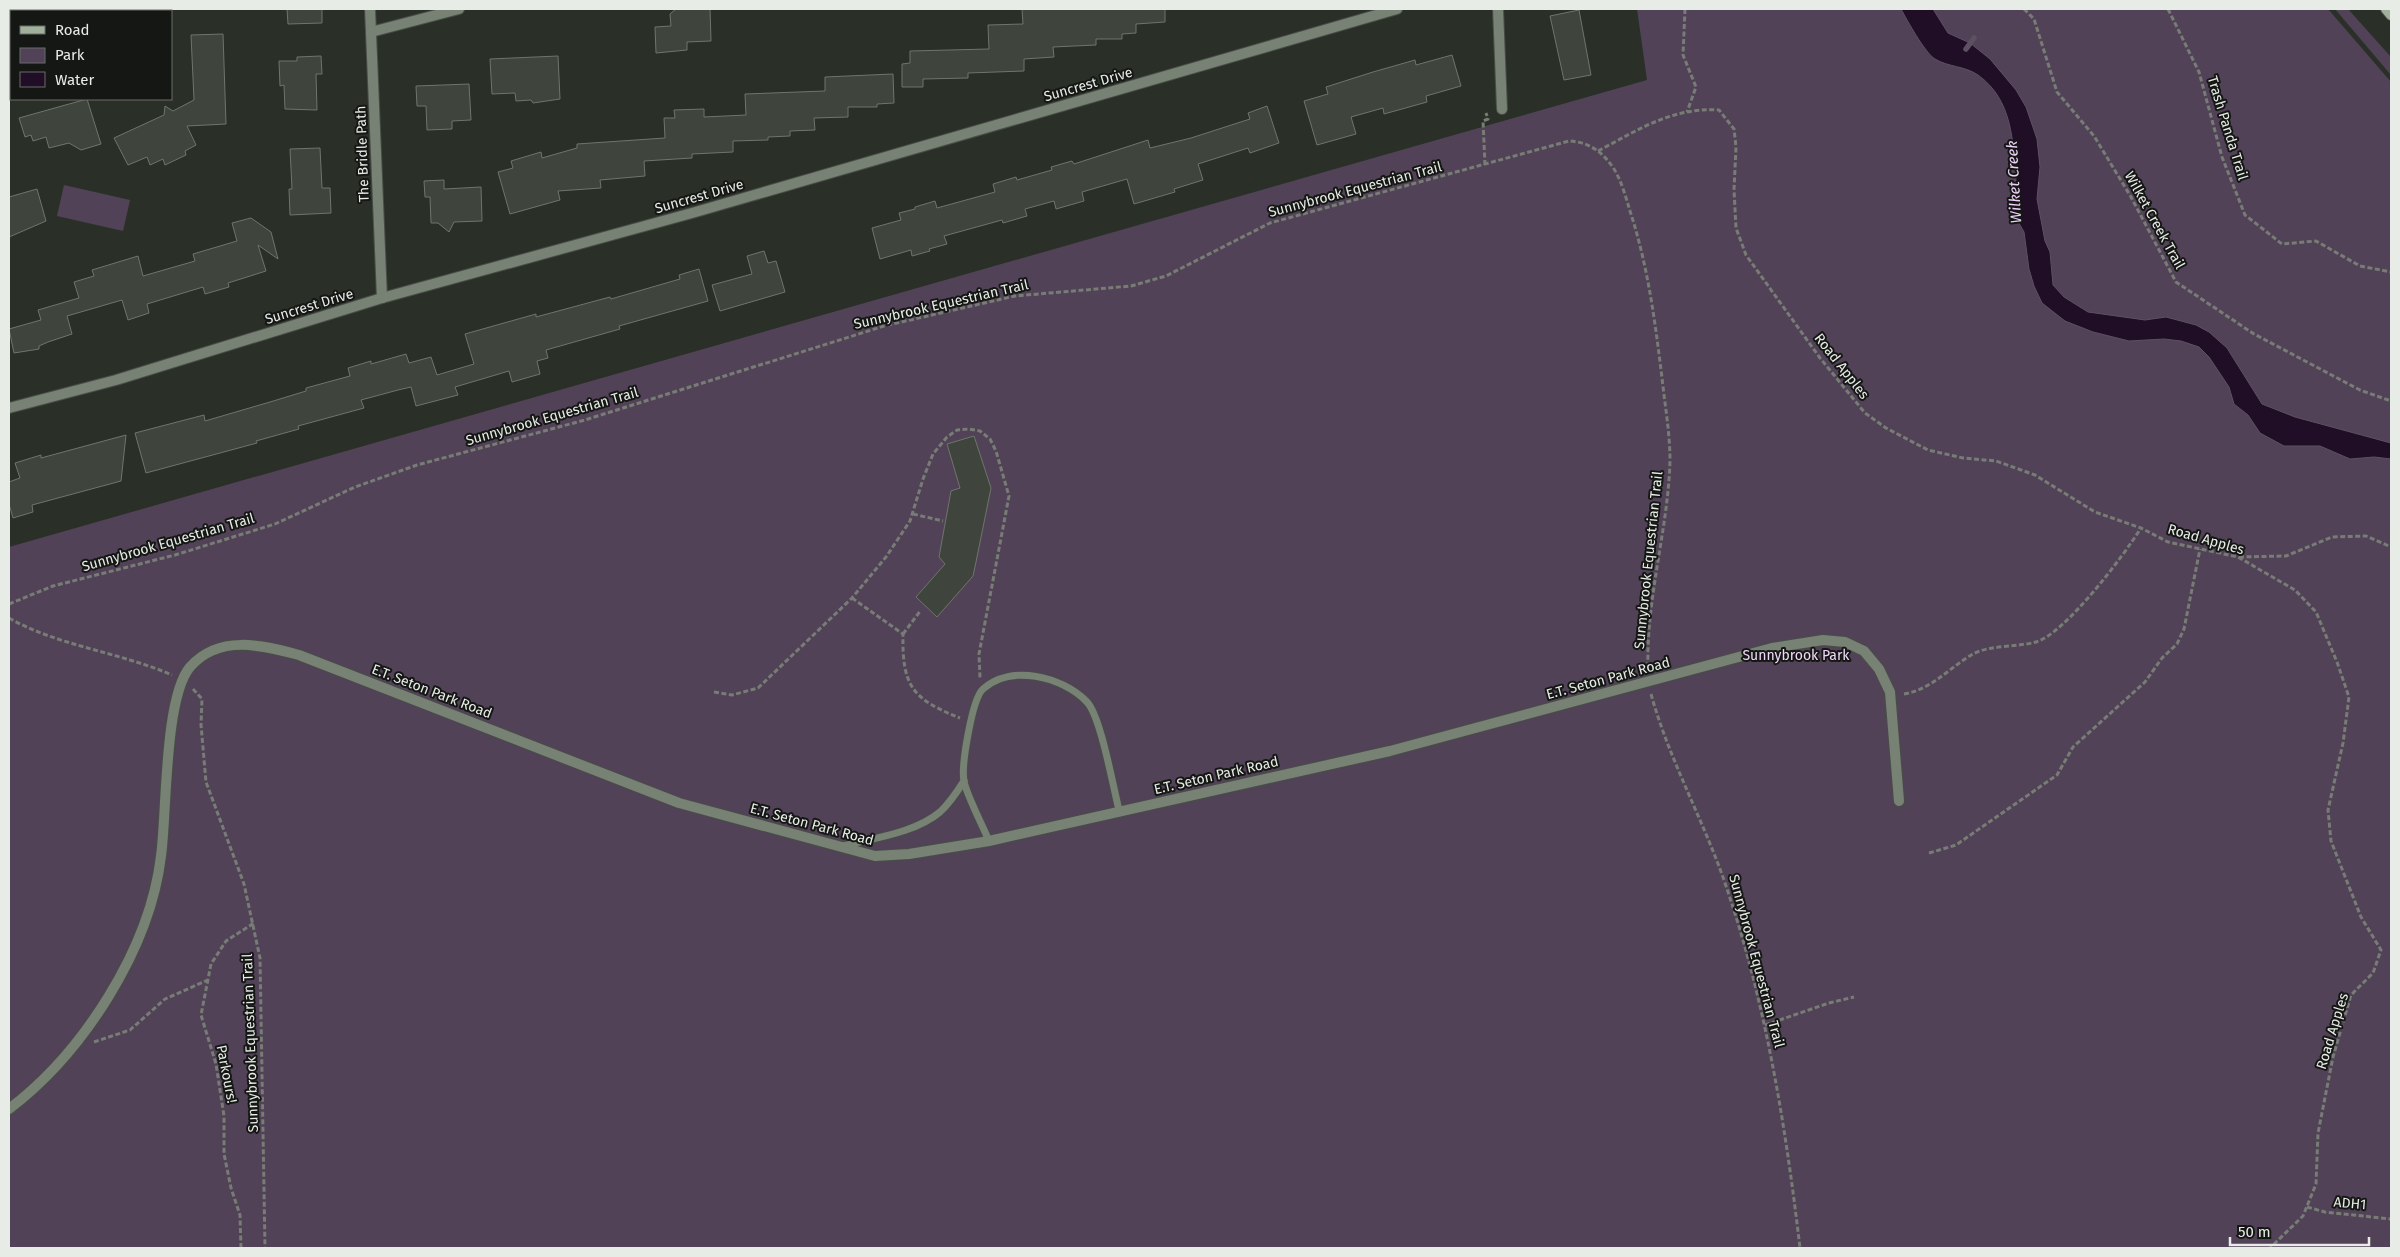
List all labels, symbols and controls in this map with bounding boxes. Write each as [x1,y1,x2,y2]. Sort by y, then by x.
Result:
legend [10,10,172,100]
text: Road [55,21,90,39]
text: Park [55,46,85,64]
street label: Suncrest Drive [1042,64,1134,105]
text: Water [55,71,94,89]
street label: Trash Panda Trail [2204,74,2251,182]
street label: The Bridle Path [352,105,373,203]
water label: Wilket Creek [2003,140,2025,224]
street label: Sunnybrook Equestrian Trail [1267,158,1444,221]
street label: Wilket Creek Trail [2121,168,2188,272]
street label: Suncrest Drive [653,176,745,217]
street label: Sunnybrook Equestrian Trail [852,276,1030,333]
street label: Suncrest Drive [263,285,355,328]
street label: Road Apples [1811,330,1873,403]
street label: Sunnybrook Equestrian Trail [464,384,640,449]
street label: Sunnybrook Equestrian Trail [1631,470,1666,650]
street label: Sunnybrook Equestrian Trail [80,510,256,575]
street label: Road Apples [2166,520,2247,559]
park label: Sunnybrook Park [1742,647,1850,664]
street label: E.T. Seton Park Road [1544,654,1672,703]
street label: E.T. Seton Park Road [369,661,494,722]
street label: E.T. Seton Park Road [1152,753,1280,798]
street label: E.T. Seton Park Road [748,800,876,849]
street label: Sunnybrook Equestrian Trail [1725,873,1788,1050]
street label: Sunnybrook Equestrian Trail [239,953,262,1133]
street label: Road Apples [2313,991,2352,1071]
street label: Parkours! [213,1044,240,1105]
street label: ADH1 [2333,1194,2367,1213]
scale bar [2230,1214,2369,1246]
text: 50 m [2238,1223,2271,1241]

